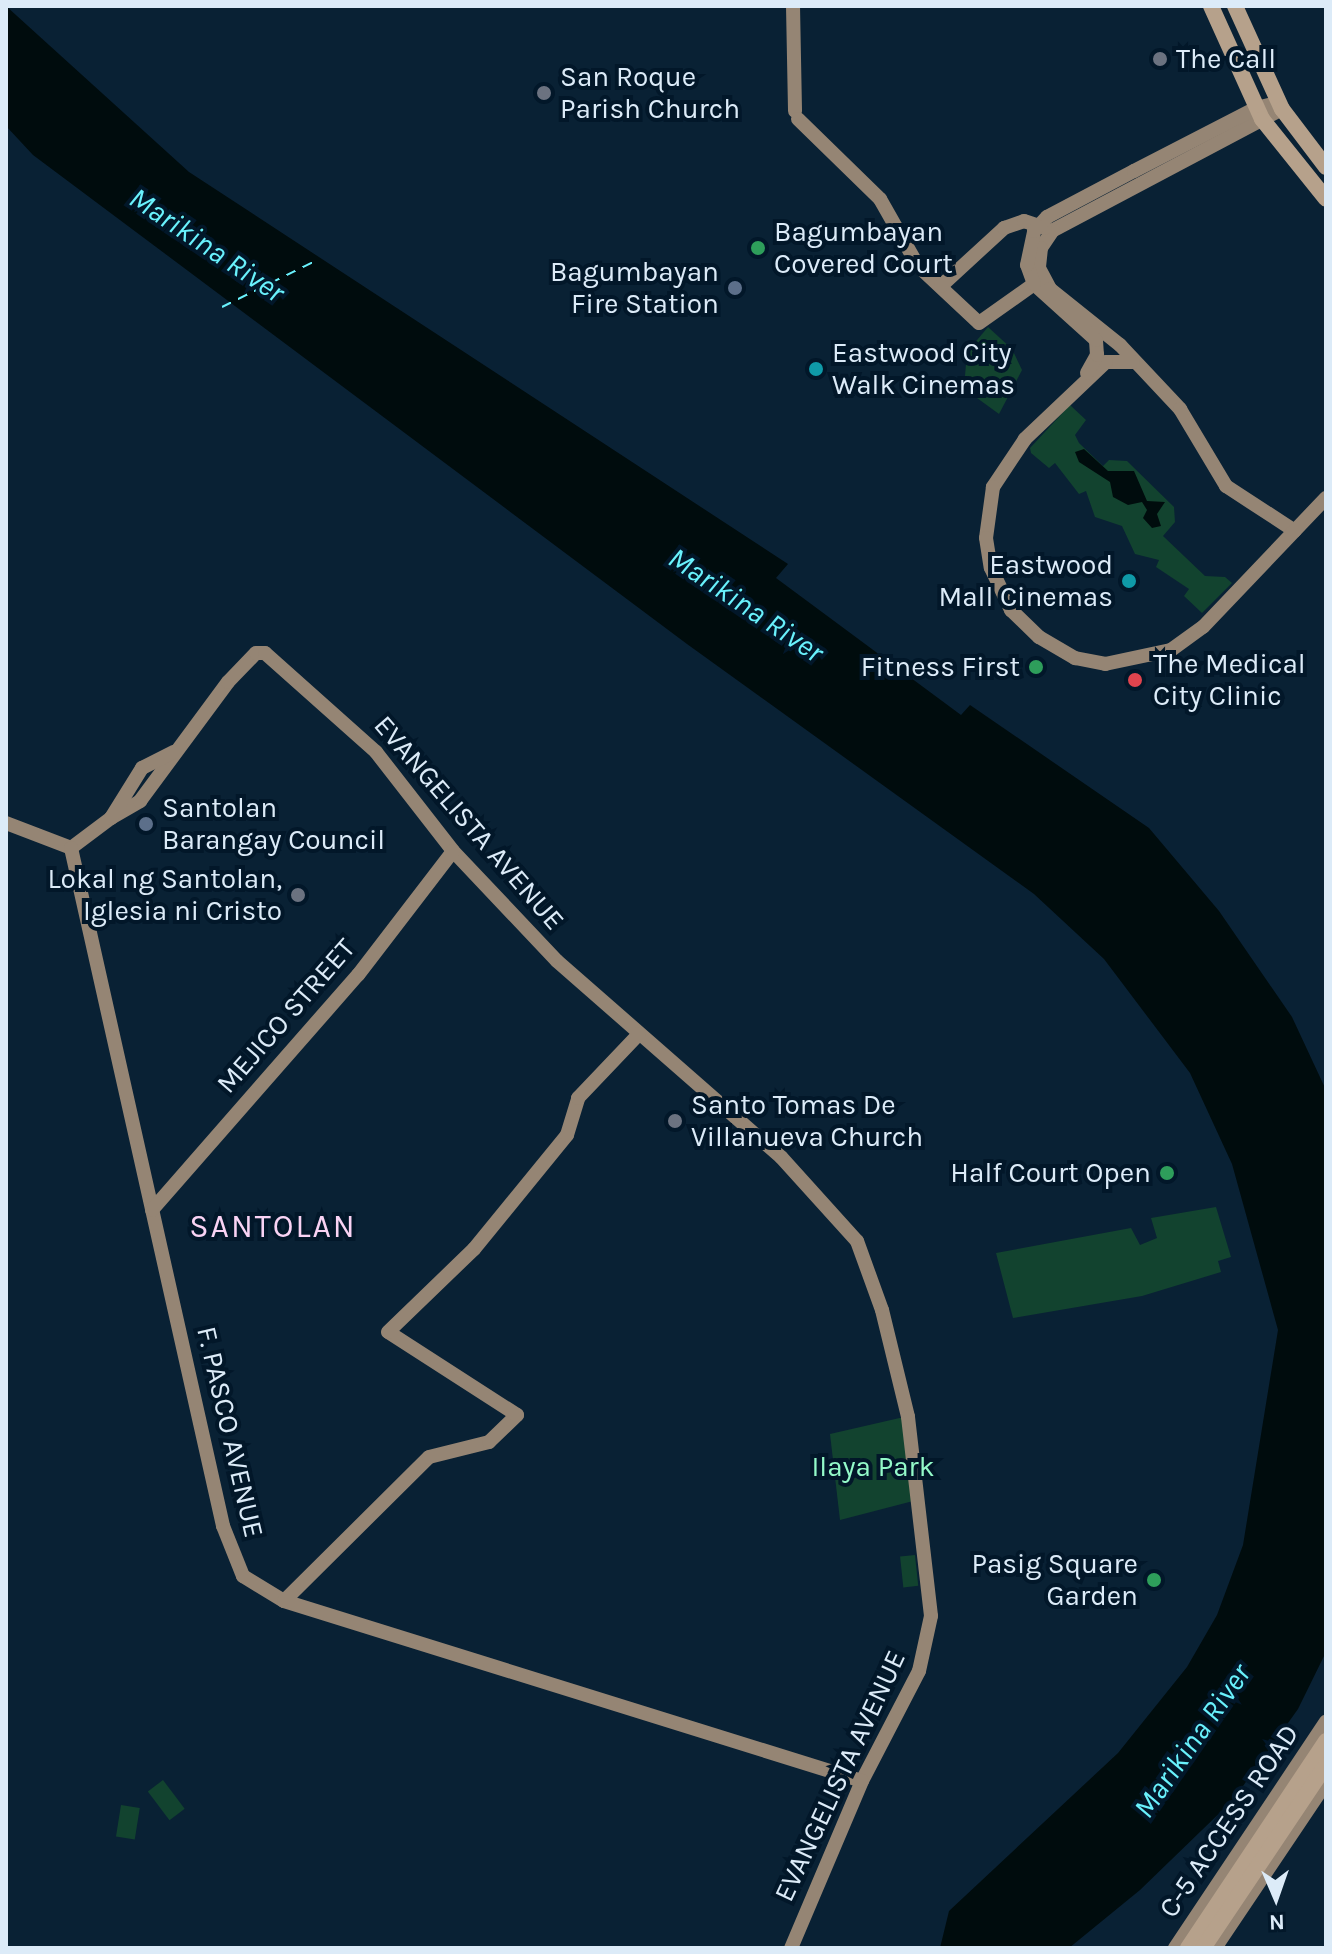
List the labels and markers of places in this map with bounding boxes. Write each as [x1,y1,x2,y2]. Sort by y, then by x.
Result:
place label: The Call [1176,42,1276,76]
marker: The Call [1151,50,1169,68]
place label: San Roque Parish Church [560,60,740,126]
marker: San Roque Parish Church [535,84,553,102]
place label: Bagumbayan Covered Court [774,215,953,281]
marker: Bagumbayan Covered Court [749,239,767,257]
place label: Bagumbayan Fire Station [550,255,719,321]
marker: Bagumbayan Fire Station [726,279,744,297]
place label: Eastwood City Walk Cinemas [832,336,1015,402]
marker: Eastwood City Walk Cinemas [807,360,825,378]
place label: Eastwood Mall Cinemas [938,548,1113,614]
marker: Eastwood Mall Cinemas [1120,572,1138,590]
place label: The Medical City Clinic [1153,647,1306,713]
place label: Fitness First [861,650,1020,684]
marker: Fitness First [1027,658,1045,676]
marker: The Medical City Clinic [1124,669,1146,691]
place label: Santolan Barangay Council [162,791,385,857]
marker: Santolan Barangay Council [137,815,155,833]
place label: Lokal ng Santolan, Iglesia ni Cristo [48,862,282,928]
marker: Lokal ng Santolan, Iglesia ni Cristo [289,886,307,904]
place label: Santo Tomas De Villanueva Church [691,1088,923,1154]
marker: Santo Tomas De Villanueva Church [666,1112,684,1130]
place label: Half Court Open [950,1156,1151,1190]
marker: Half Court Open [1158,1164,1176,1182]
place label: Pasig Square Garden [971,1547,1138,1613]
marker: Pasig Square Garden [1145,1571,1163,1589]

